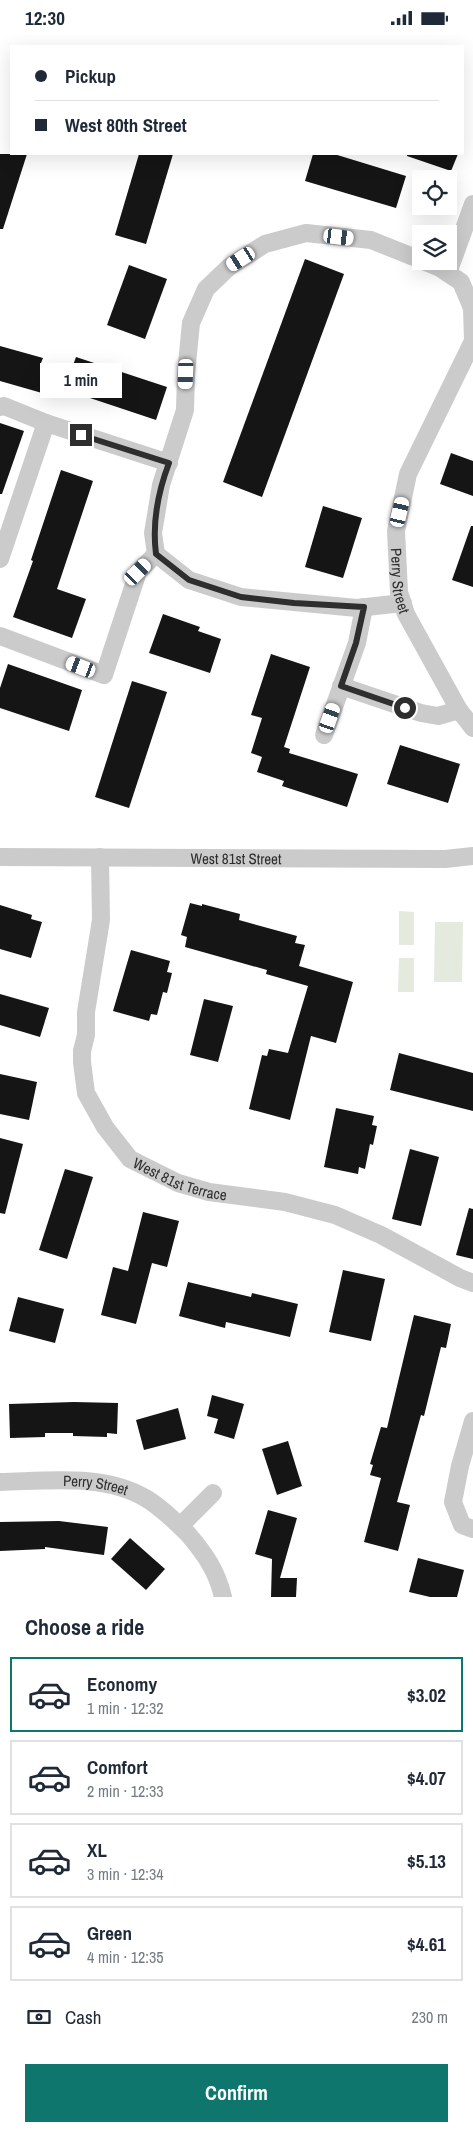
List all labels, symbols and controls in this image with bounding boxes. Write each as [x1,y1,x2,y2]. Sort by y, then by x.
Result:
text: 12:30 [25,5,65,31]
text: Pickup [65,63,116,89]
text: West 80th Street [65,112,187,138]
map controls [412,170,457,270]
button: locate [412,170,457,215]
button: layers [412,225,457,270]
car [323,228,354,246]
car [224,245,257,273]
car [177,359,194,389]
callout: 1 min [40,363,122,397]
text: 1 min [64,369,98,391]
route end [70,424,92,446]
car [389,496,410,528]
street label: Perry Street [386,547,416,616]
car [122,556,153,588]
car [64,655,97,679]
route start [394,697,416,719]
car [318,701,341,735]
street label: West 81st Street [191,847,282,869]
street label: West 81st Terrace [130,1152,228,1205]
street label: Perry Street [63,1470,132,1500]
text: Choose a ride [25,1612,144,1642]
text: Economy [87,1671,157,1697]
icon: car [27,1672,72,1717]
text: $3.02 [407,1682,446,1708]
text: 1 min · 12:32 [87,1697,164,1719]
text: Comfort [87,1754,148,1780]
icon: car [27,1755,72,1800]
text: $4.07 [407,1765,446,1791]
text: 2 min · 12:33 [87,1780,164,1802]
text: XL [87,1837,107,1863]
icon: car [27,1838,72,1883]
text: $5.13 [407,1848,446,1874]
text: 3 min · 12:34 [87,1863,164,1885]
text: Green [87,1920,132,1946]
icon: car [27,1921,72,1966]
text: $4.61 [407,1931,446,1957]
text: 4 min · 12:35 [87,1946,164,1968]
icon: cash [25,2003,53,2031]
text: Cash [65,2004,101,2030]
text: 230 m [412,2006,448,2028]
button: Confirm [25,2064,448,2122]

